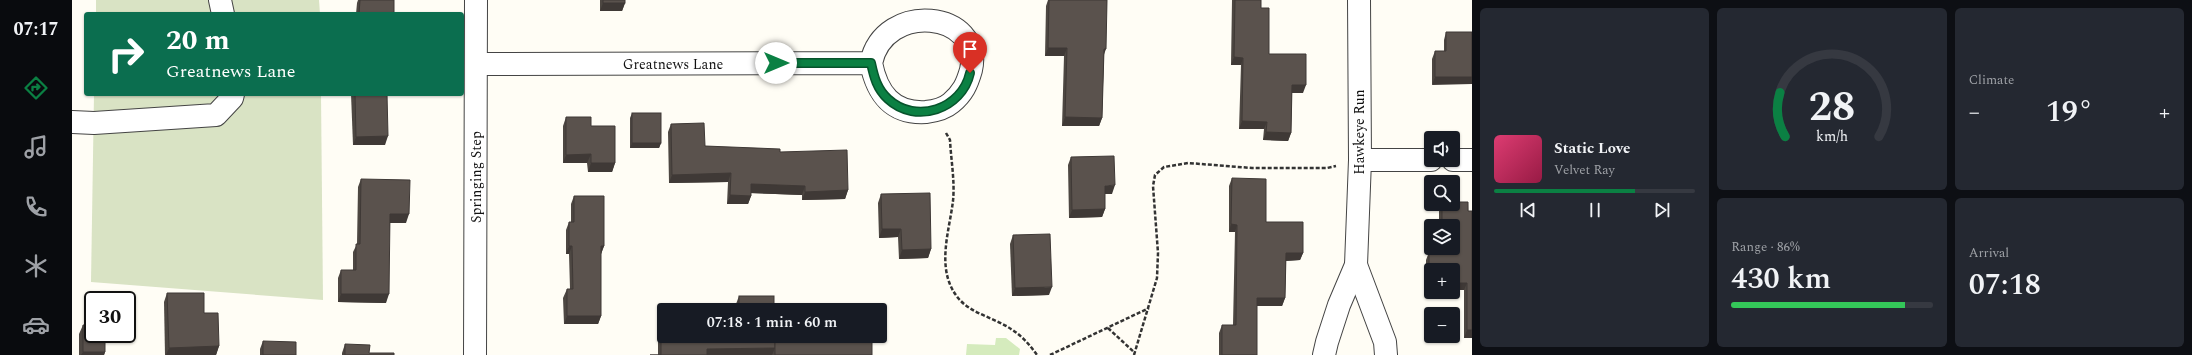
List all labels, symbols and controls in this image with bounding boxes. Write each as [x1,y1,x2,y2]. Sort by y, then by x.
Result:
text: 07:17 [13,16,59,43]
text: 20 m [166,19,230,62]
icon: right [100,28,152,80]
pin [953,32,987,73]
icon: arrive [959,38,981,60]
position arrow [755,42,797,84]
street label: Greatnews Lane [623,54,724,75]
text: Greatnews Lane [166,58,296,85]
text: Climate [1969,70,2014,90]
icon: directions [22,74,50,102]
text: 28 [1809,76,1855,139]
street label: Hawkeye Run [1349,89,1370,175]
text: 19° [2046,89,2093,135]
text: − [1969,96,1980,129]
text: + [2159,96,2170,129]
text: km/h [1816,126,1848,148]
street label: Springing Step [466,131,487,223]
map controls [1424,131,1460,343]
button: sound [1424,131,1460,167]
icon: music [22,133,50,161]
text: Static Love [1554,137,1630,160]
text: Velvet Ray [1554,160,1615,180]
button: search [1424,175,1460,211]
icon: phone [22,193,50,221]
icon: previous [1517,199,1539,221]
icon: pause [1584,199,1606,221]
icon: next [1651,199,1673,221]
button: layers [1424,219,1460,255]
text: Range · 86% [1731,237,1800,257]
text: Arrival [1969,243,2009,263]
icon: climate [22,252,50,280]
text: 430 km [1731,256,1831,302]
text: 07:18 [1969,262,2041,308]
button: + [1424,263,1460,299]
speed limit sign: 30 [84,291,136,343]
button: − [1424,307,1460,343]
icon: car [22,311,50,339]
text: 07:18 · 1 min · 60 m [707,311,837,334]

